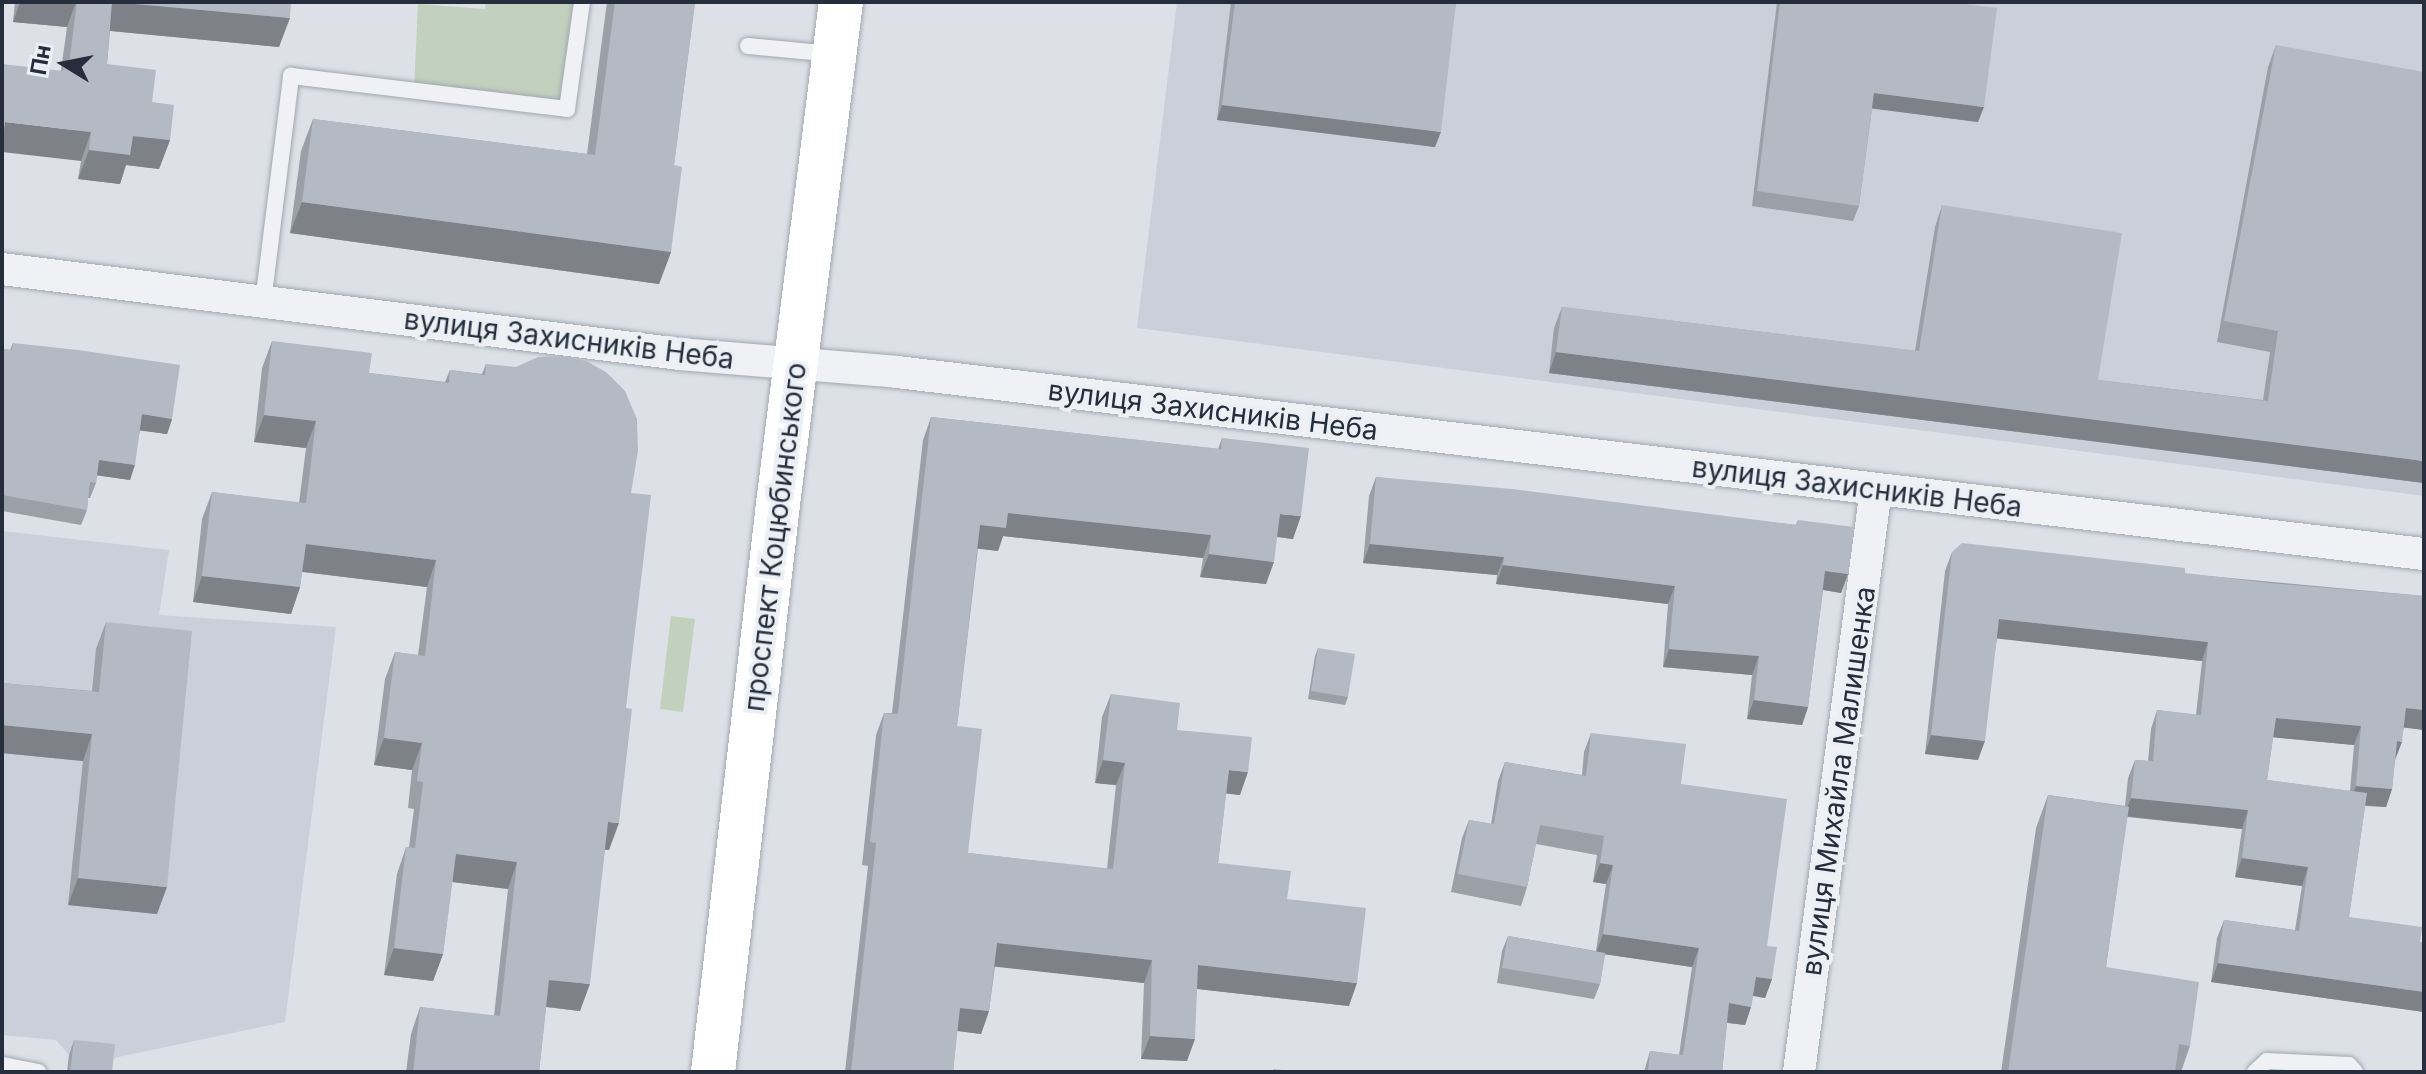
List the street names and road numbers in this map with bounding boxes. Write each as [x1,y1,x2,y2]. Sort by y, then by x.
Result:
street label: вулиця Захисників Неба [402,302,736,376]
street label: проспект Коцюбинського [737,361,813,713]
street label: вулиця Захисників Неба [1046,373,1380,447]
street label: вулиця Захисників Неба [1690,450,2024,524]
street label: вулиця Михайла Малишенка [1794,584,1882,978]

